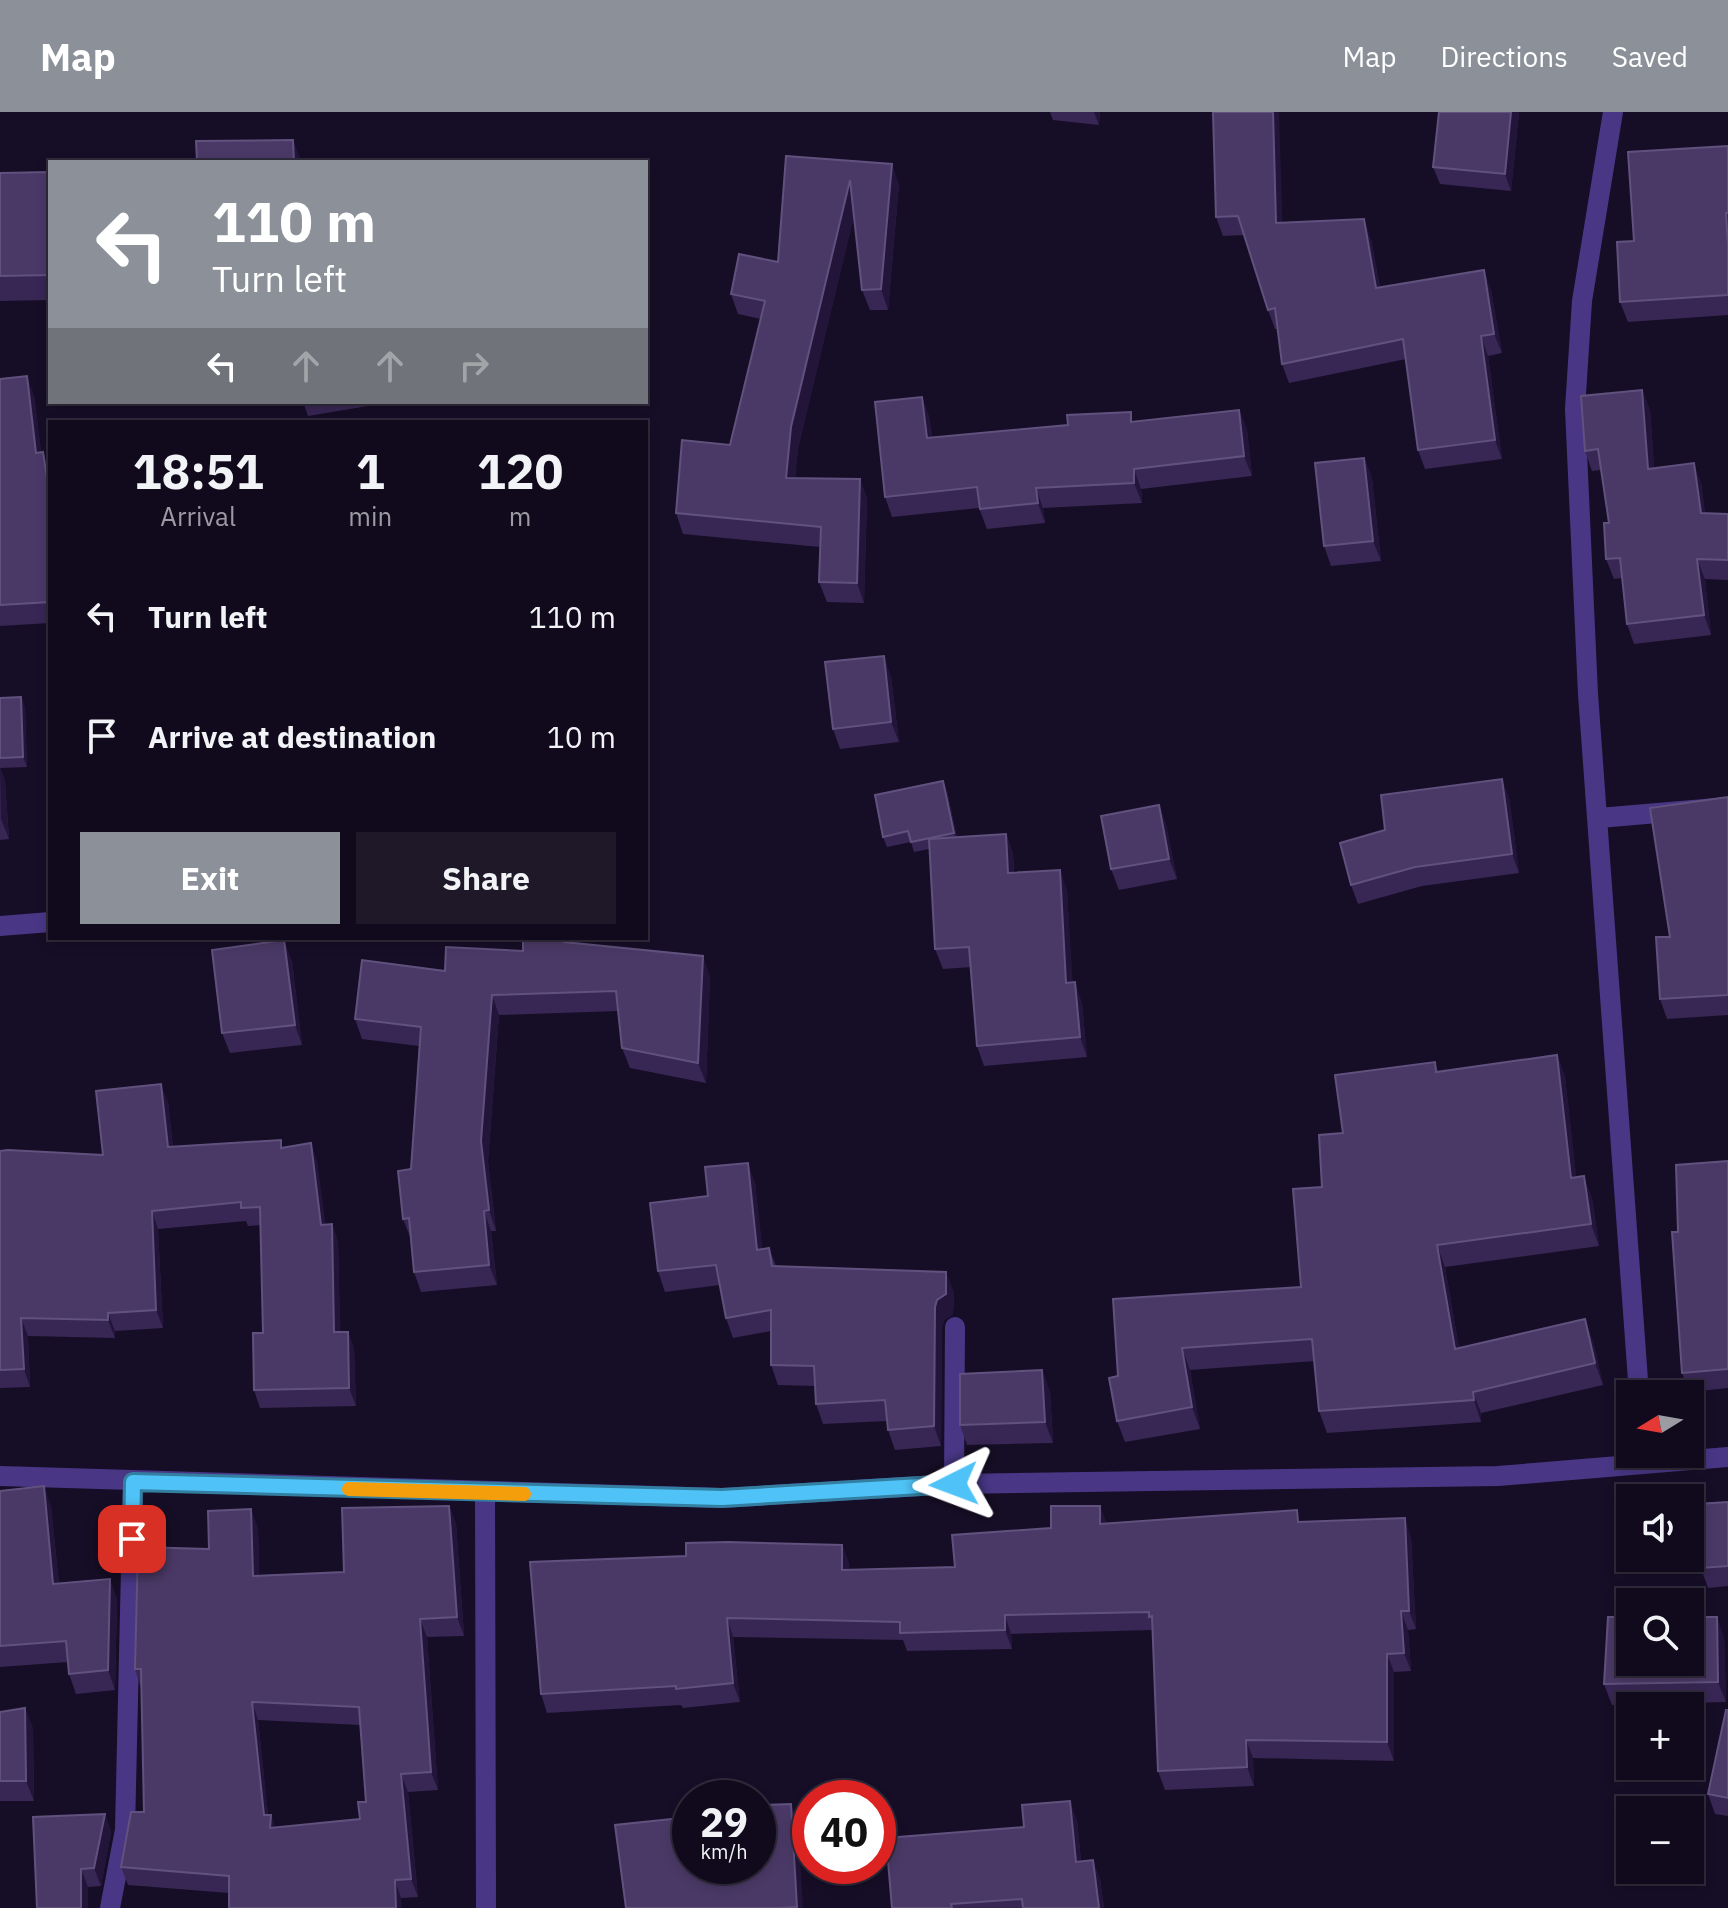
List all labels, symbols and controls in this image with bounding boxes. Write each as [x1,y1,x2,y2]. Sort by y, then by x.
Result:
text: Map [40,32,116,81]
text: Map [1342,38,1396,75]
text: Directions [1440,38,1568,75]
text: Saved [1612,38,1688,75]
text: 110 m [212,185,376,257]
icon: left [80,192,184,296]
text: Turn left [212,255,347,302]
icon: left [200,344,244,388]
icon: ahead [284,344,328,388]
icon: ahead [368,344,412,388]
icon: right [452,344,496,388]
text: 18:51 [133,440,264,502]
text: 1 [356,440,385,502]
text: 120 [477,440,563,502]
text: Arrival [160,499,236,533]
text: min [348,499,392,533]
text: m [509,499,531,533]
icon: left [80,594,124,638]
text: Turn left [148,597,267,636]
text: 110 m [529,597,616,636]
icon: arrive [80,714,124,758]
text: Arrive at destination [148,717,436,756]
text: 10 m [547,717,616,756]
button: Exit [80,832,340,924]
button: Share [356,832,616,924]
north arrow [1616,1380,1704,1468]
map controls [1616,1380,1704,1884]
position arrow [912,1442,996,1526]
button: sound [1616,1484,1704,1572]
pin [98,1505,166,1573]
icon: arrive [110,1517,154,1561]
button: search [1616,1588,1704,1676]
button: + [1616,1692,1704,1780]
speed limit sign: 40 [792,1780,896,1884]
text: 29 [700,1796,748,1848]
button: − [1616,1796,1704,1884]
text: km/h [700,1838,748,1865]

